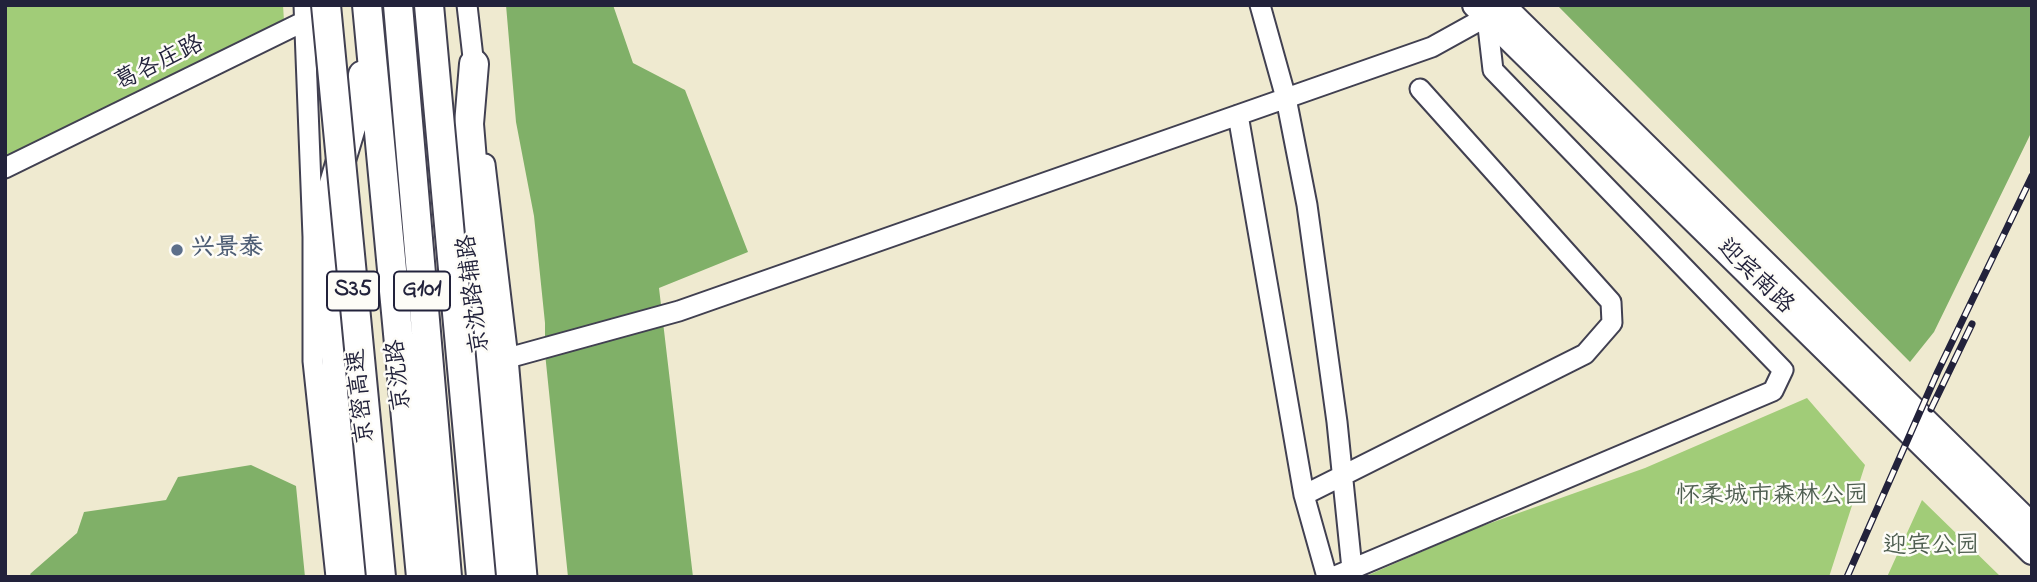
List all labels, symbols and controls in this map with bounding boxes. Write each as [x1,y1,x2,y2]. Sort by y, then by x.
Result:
street label: 葛各庄路 [111,31,209,99]
street label: 京沈路辅路 [454,233,498,355]
street label: 迎宾南路 [1709,234,1799,322]
place label: 兴景泰 [191,236,263,264]
marker: 兴景泰 [169,242,185,258]
road number: S35 [327,272,379,310]
road number: G101 [394,272,450,310]
street label: 京沈路 [383,338,419,412]
street label: 京密高速 [344,347,382,445]
park label: 怀柔城市森林公园 [1676,484,1868,512]
park label: 迎宾公园 [1883,534,1979,562]

